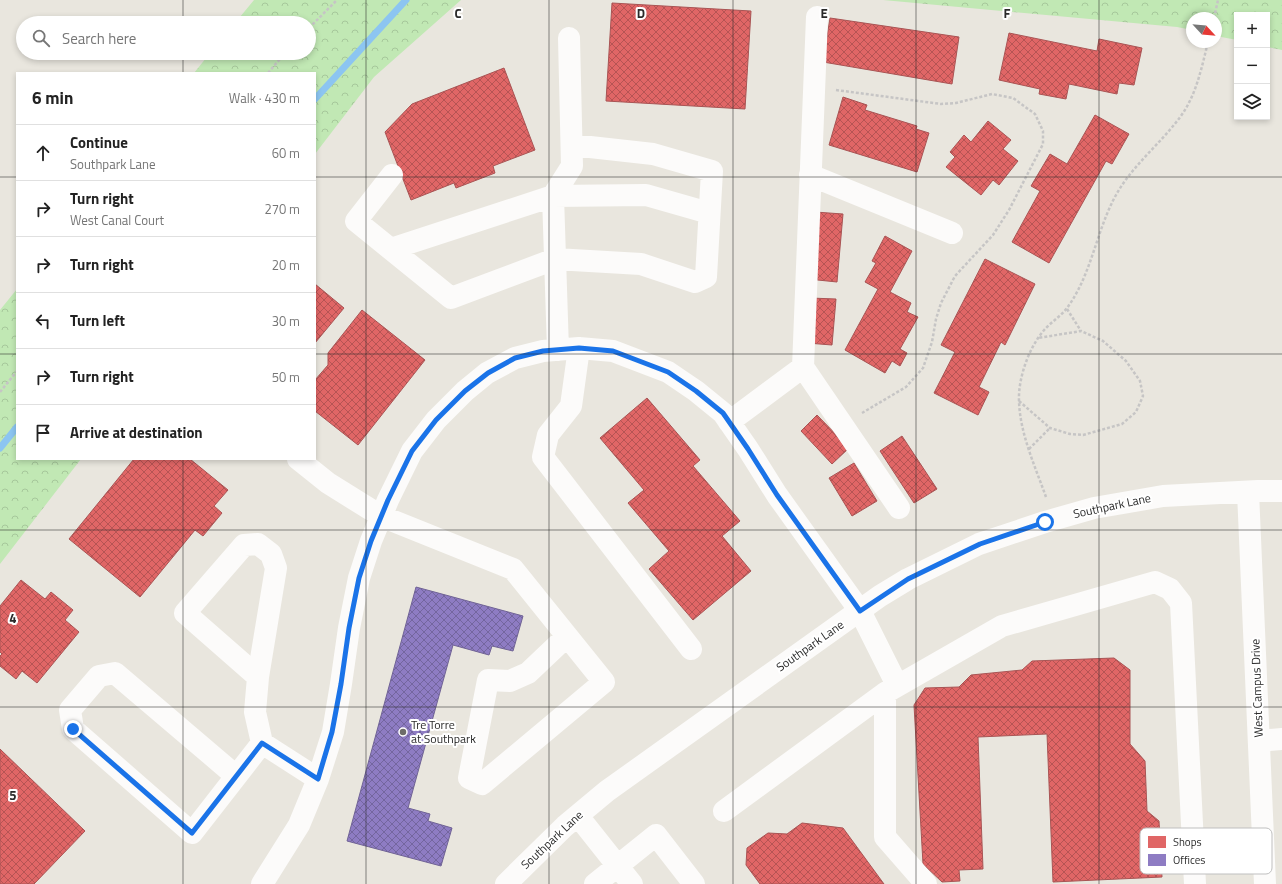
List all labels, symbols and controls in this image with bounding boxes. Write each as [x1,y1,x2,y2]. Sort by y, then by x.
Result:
text: C [454,3,462,23]
text: D [637,3,645,23]
text: E [820,3,828,23]
text: F [1004,3,1011,23]
north arrow [1186,12,1222,48]
map controls [1234,12,1270,120]
button: + [1234,12,1270,48]
search box [16,16,316,60]
icon: search [30,27,52,49]
text: Search here [62,27,136,50]
button: − [1234,48,1270,84]
button: layers [1234,84,1270,120]
text: 6 min [32,85,73,111]
text: Walk · 430 m [229,88,300,108]
text: Continue [70,131,128,154]
icon: ahead [32,142,54,164]
text: 60 m [272,143,300,163]
text: Southpark Lane [70,154,156,174]
text: Turn right [70,187,134,210]
icon: right [32,198,54,220]
text: 270 m [264,199,300,219]
text: West Canal Court [70,210,164,230]
text: Turn right [70,253,134,276]
icon: right [32,254,54,276]
text: 20 m [272,255,300,275]
text: Turn left [70,309,125,332]
icon: left [32,310,54,332]
text: 30 m [272,311,300,331]
text: Turn right [70,365,134,388]
icon: right [32,366,54,388]
text: 50 m [272,367,300,387]
text: Arrive at destination [70,421,203,444]
icon: arrive [32,422,54,444]
street label: Southpark Lane [1071,488,1153,523]
route start [1036,513,1054,531]
text: 4 [9,608,17,628]
street label: Southpark Lane [772,615,848,676]
street label: West Campus Drive [1245,638,1268,738]
place label: Tre Torre at Southpark [411,715,476,748]
route end [64,720,82,738]
marker: Tre Torre at Southpark [398,727,408,737]
text: 5 [9,785,17,805]
street label: Southpark Lane [516,806,587,874]
legend [1140,828,1272,874]
text: Shops [1173,834,1202,850]
text: Offices [1173,852,1205,868]

